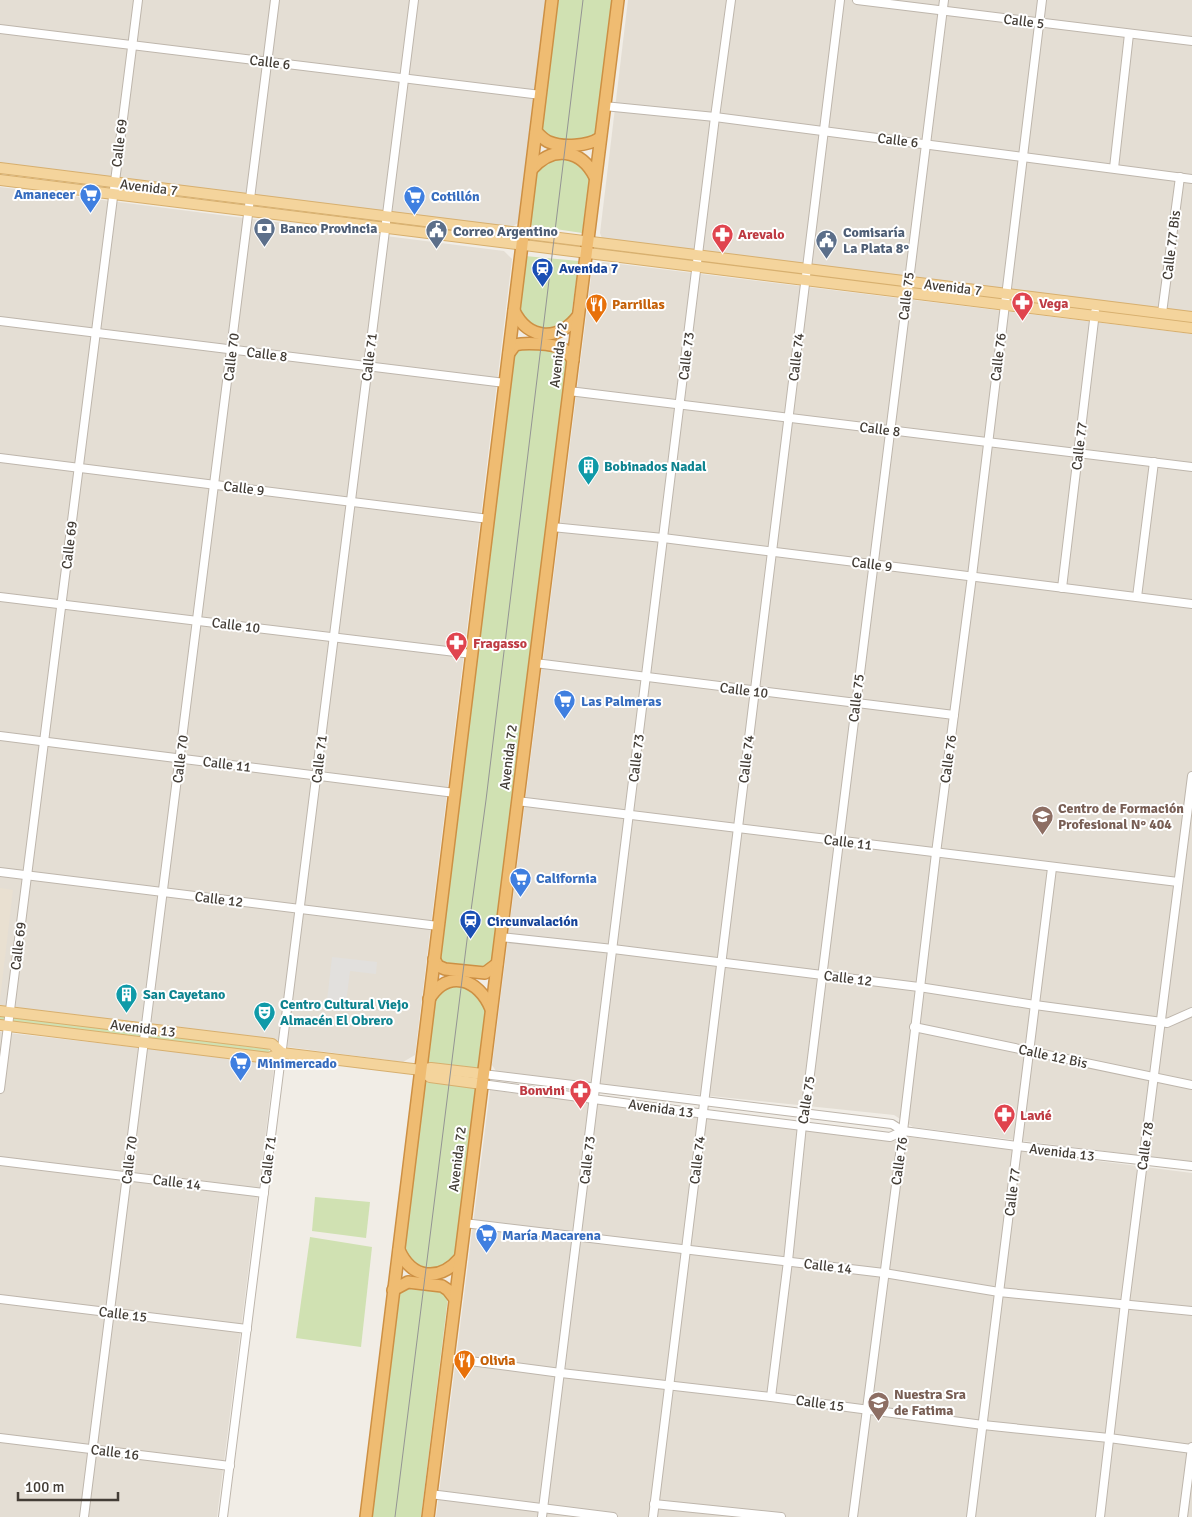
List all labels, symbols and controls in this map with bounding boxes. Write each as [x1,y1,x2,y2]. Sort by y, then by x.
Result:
street label: Calle 5 [1003,11,1045,32]
street label: Calle 6 [249,52,291,73]
street label: Calle 69 [108,118,131,168]
street label: Calle 6 [877,130,919,151]
street label: Avenida 7 [119,176,179,199]
supermarket icon: Amanecer [79,182,103,213]
supermarket icon: Cotillón [403,184,427,215]
place label: Amanecer [14,186,75,203]
place label: Cotillón [431,188,480,205]
street label: Calle 77 Bis [1159,209,1184,281]
bank icon: Banco Provincia [252,216,276,247]
public building icon: Correo Argentino [425,219,449,250]
place label: Banco Provincia [280,220,377,237]
pharmacy icon: Arevalo [710,222,734,253]
place label: Correo Argentino [453,223,558,240]
place label: Comisaría La Plata 8° [843,224,909,257]
place label: Arevalo [738,226,785,243]
public building icon: Comisaría La Plata 8° [815,228,839,259]
station icon: Avenida 7 [531,256,555,287]
place label: Avenida 7 [559,260,619,277]
street label: Calle 75 [895,271,918,321]
street label: Avenida 7 [923,276,983,299]
pharmacy icon: Vega [1011,291,1035,322]
restaurant icon: Parrillas [584,292,608,323]
place label: Vega [1039,295,1068,312]
place label: Parrillas [612,296,665,313]
street label: Avenida 72 [546,321,571,389]
street label: Calle 73 [675,331,698,381]
street label: Calle 74 [785,331,808,382]
street label: Calle 70 [220,332,243,382]
street label: Calle 71 [358,332,381,382]
street label: Calle 76 [987,332,1010,382]
street label: Calle 8 [246,344,288,365]
street label: Calle 8 [859,419,901,440]
street label: Calle 77 [1068,421,1091,471]
building icon: Bobinados Nadal [576,454,600,485]
place label: Bobinados Nadal [604,458,707,475]
street label: Calle 9 [223,478,265,499]
street label: Calle 69 [58,520,81,570]
street label: Calle 9 [851,554,893,575]
street label: Calle 10 [211,614,261,637]
pharmacy icon: Fragasso [445,631,469,662]
place label: Fragasso [473,635,527,652]
street label: Calle 75 [845,673,868,723]
street label: Calle 10 [719,679,769,702]
supermarket icon: Las Palmeras [553,689,577,720]
place label: Las Palmeras [581,693,661,710]
street label: Avenida 72 [496,723,521,791]
street label: Calle 73 [625,733,648,783]
street label: Calle 74 [735,733,758,784]
street label: Calle 70 [169,734,192,784]
street label: Calle 71 [308,734,331,784]
street label: Calle 76 [937,734,960,784]
street label: Calle 11 [202,753,252,776]
place label: Centro de Formación Profesional N° 404 [1058,800,1184,833]
school or university icon: Centro de Formación Profesional N° 404 [1030,804,1054,835]
street label: Calle 11 [823,831,873,854]
supermarket icon: California [508,866,532,897]
place label: California [536,870,597,887]
street label: Calle 12 [194,888,244,911]
station icon: Circunvalación [459,909,483,940]
place label: Circunvalación [487,913,579,930]
street label: Calle 69 [7,921,30,971]
street label: Calle 12 [823,967,873,990]
building icon: San Cayetano [115,982,139,1013]
place label: San Cayetano [143,986,225,1003]
place label: Centro Cultural Viejo Almacén El Obrero [280,996,409,1029]
theatre icon: Centro Cultural Viejo Almacén El Obrero [252,1000,276,1031]
street label: Avenida 13 [109,1016,177,1041]
street label: Calle 12 Bis [1017,1041,1089,1072]
supermarket icon: Minimercado [229,1051,253,1082]
place label: Minimercado [257,1055,337,1072]
street label: Calle 75 [794,1075,819,1125]
pharmacy icon: Bonvini [569,1078,593,1109]
place label: Bonvini [519,1082,565,1099]
street label: Avenida 13 [627,1096,695,1121]
pharmacy icon: Lavié [992,1103,1016,1134]
place label: Lavié [1020,1107,1052,1124]
street label: Calle 78 [1134,1121,1157,1171]
street label: Avenida 72 [445,1125,470,1193]
street label: Calle 74 [686,1134,709,1185]
street label: Calle 70 [118,1135,141,1185]
street label: Calle 71 [257,1135,280,1185]
street label: Calle 73 [576,1135,599,1185]
street label: Calle 76 [888,1136,911,1186]
street label: Avenida 13 [1028,1140,1096,1165]
street label: Calle 77 [1001,1167,1024,1217]
street label: Calle 14 [152,1171,203,1194]
supermarket icon: María Macarena [474,1223,498,1254]
place label: María Macarena [502,1227,601,1244]
street label: Calle 14 [803,1255,854,1278]
street label: Calle 15 [98,1303,148,1326]
restaurant icon: Olivia [452,1348,476,1379]
place label: Olivia [480,1352,515,1369]
place label: Nuestra Sra de Fatima [894,1386,966,1419]
school or university icon: Nuestra Sra de Fatima [866,1390,890,1421]
street label: Calle 15 [795,1392,845,1415]
street label: Calle 16 [90,1441,140,1464]
scale bar [18,1470,118,1502]
text: 100 m [25,1478,65,1496]

